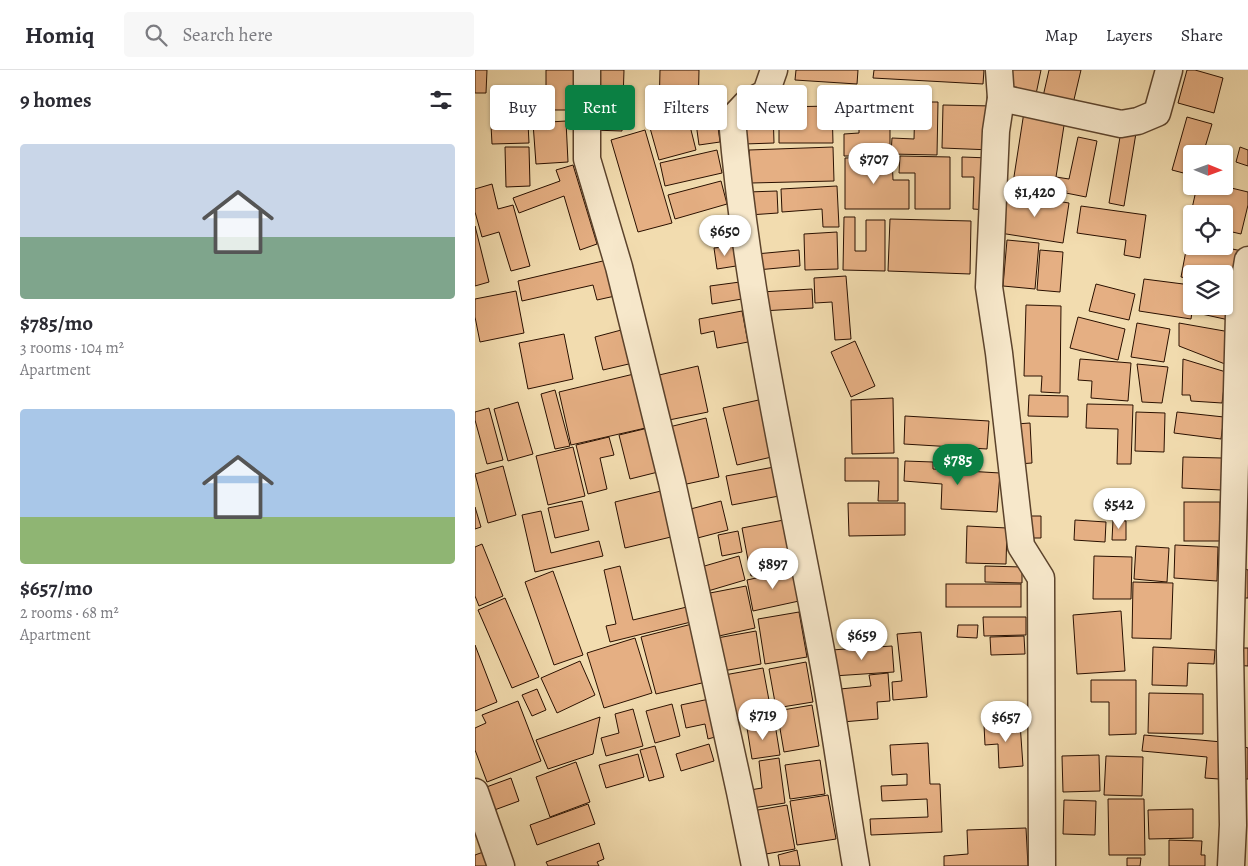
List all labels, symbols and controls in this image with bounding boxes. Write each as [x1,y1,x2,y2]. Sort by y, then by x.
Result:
search box [124,12,474,57]
text: Homiq [25,19,94,51]
icon: search [142,21,170,49]
text: Search here [182,22,273,48]
text: Map [1045,23,1078,47]
text: Layers [1106,23,1153,47]
text: Share [1181,23,1223,47]
chip: Buy [490,85,555,130]
chip: Rent [565,85,635,130]
chip: Filters [645,85,727,130]
chip: New [737,85,807,130]
chip: Apartment [817,85,932,130]
text: 9 homes [20,86,91,114]
icon: filters [427,86,455,114]
pin: $707 [844,142,904,185]
north arrow [1183,145,1233,195]
map controls [1183,145,1233,315]
text: $707 [859,148,889,170]
pin: $1,420 [994,176,1076,218]
icon: home [193,177,283,267]
text: $1,420 [1015,181,1055,203]
button: locate [1183,205,1233,255]
pin: $650 [695,214,755,257]
text: $650 [710,220,740,242]
button: layers [1183,265,1233,315]
text: $785/mo [20,309,93,337]
text: 3 rooms · 104 m² [20,337,124,359]
text: Apartment [20,359,91,381]
icon: home [193,442,283,532]
pin: $785 [928,444,988,486]
text: $785 [944,449,972,471]
pin: $542 [1089,488,1149,530]
text: $542 [1104,493,1134,515]
pin: $897 [743,548,803,590]
text: $897 [758,553,788,575]
text: $657/mo [20,574,93,602]
text: 2 rooms · 68 m² [20,602,119,624]
pin: $659 [832,618,892,661]
text: Apartment [20,624,91,646]
text: $659 [847,624,877,646]
pin: $719 [733,698,793,741]
pin: $657 [976,700,1036,743]
text: $719 [749,704,777,726]
text: $657 [992,706,1020,728]

